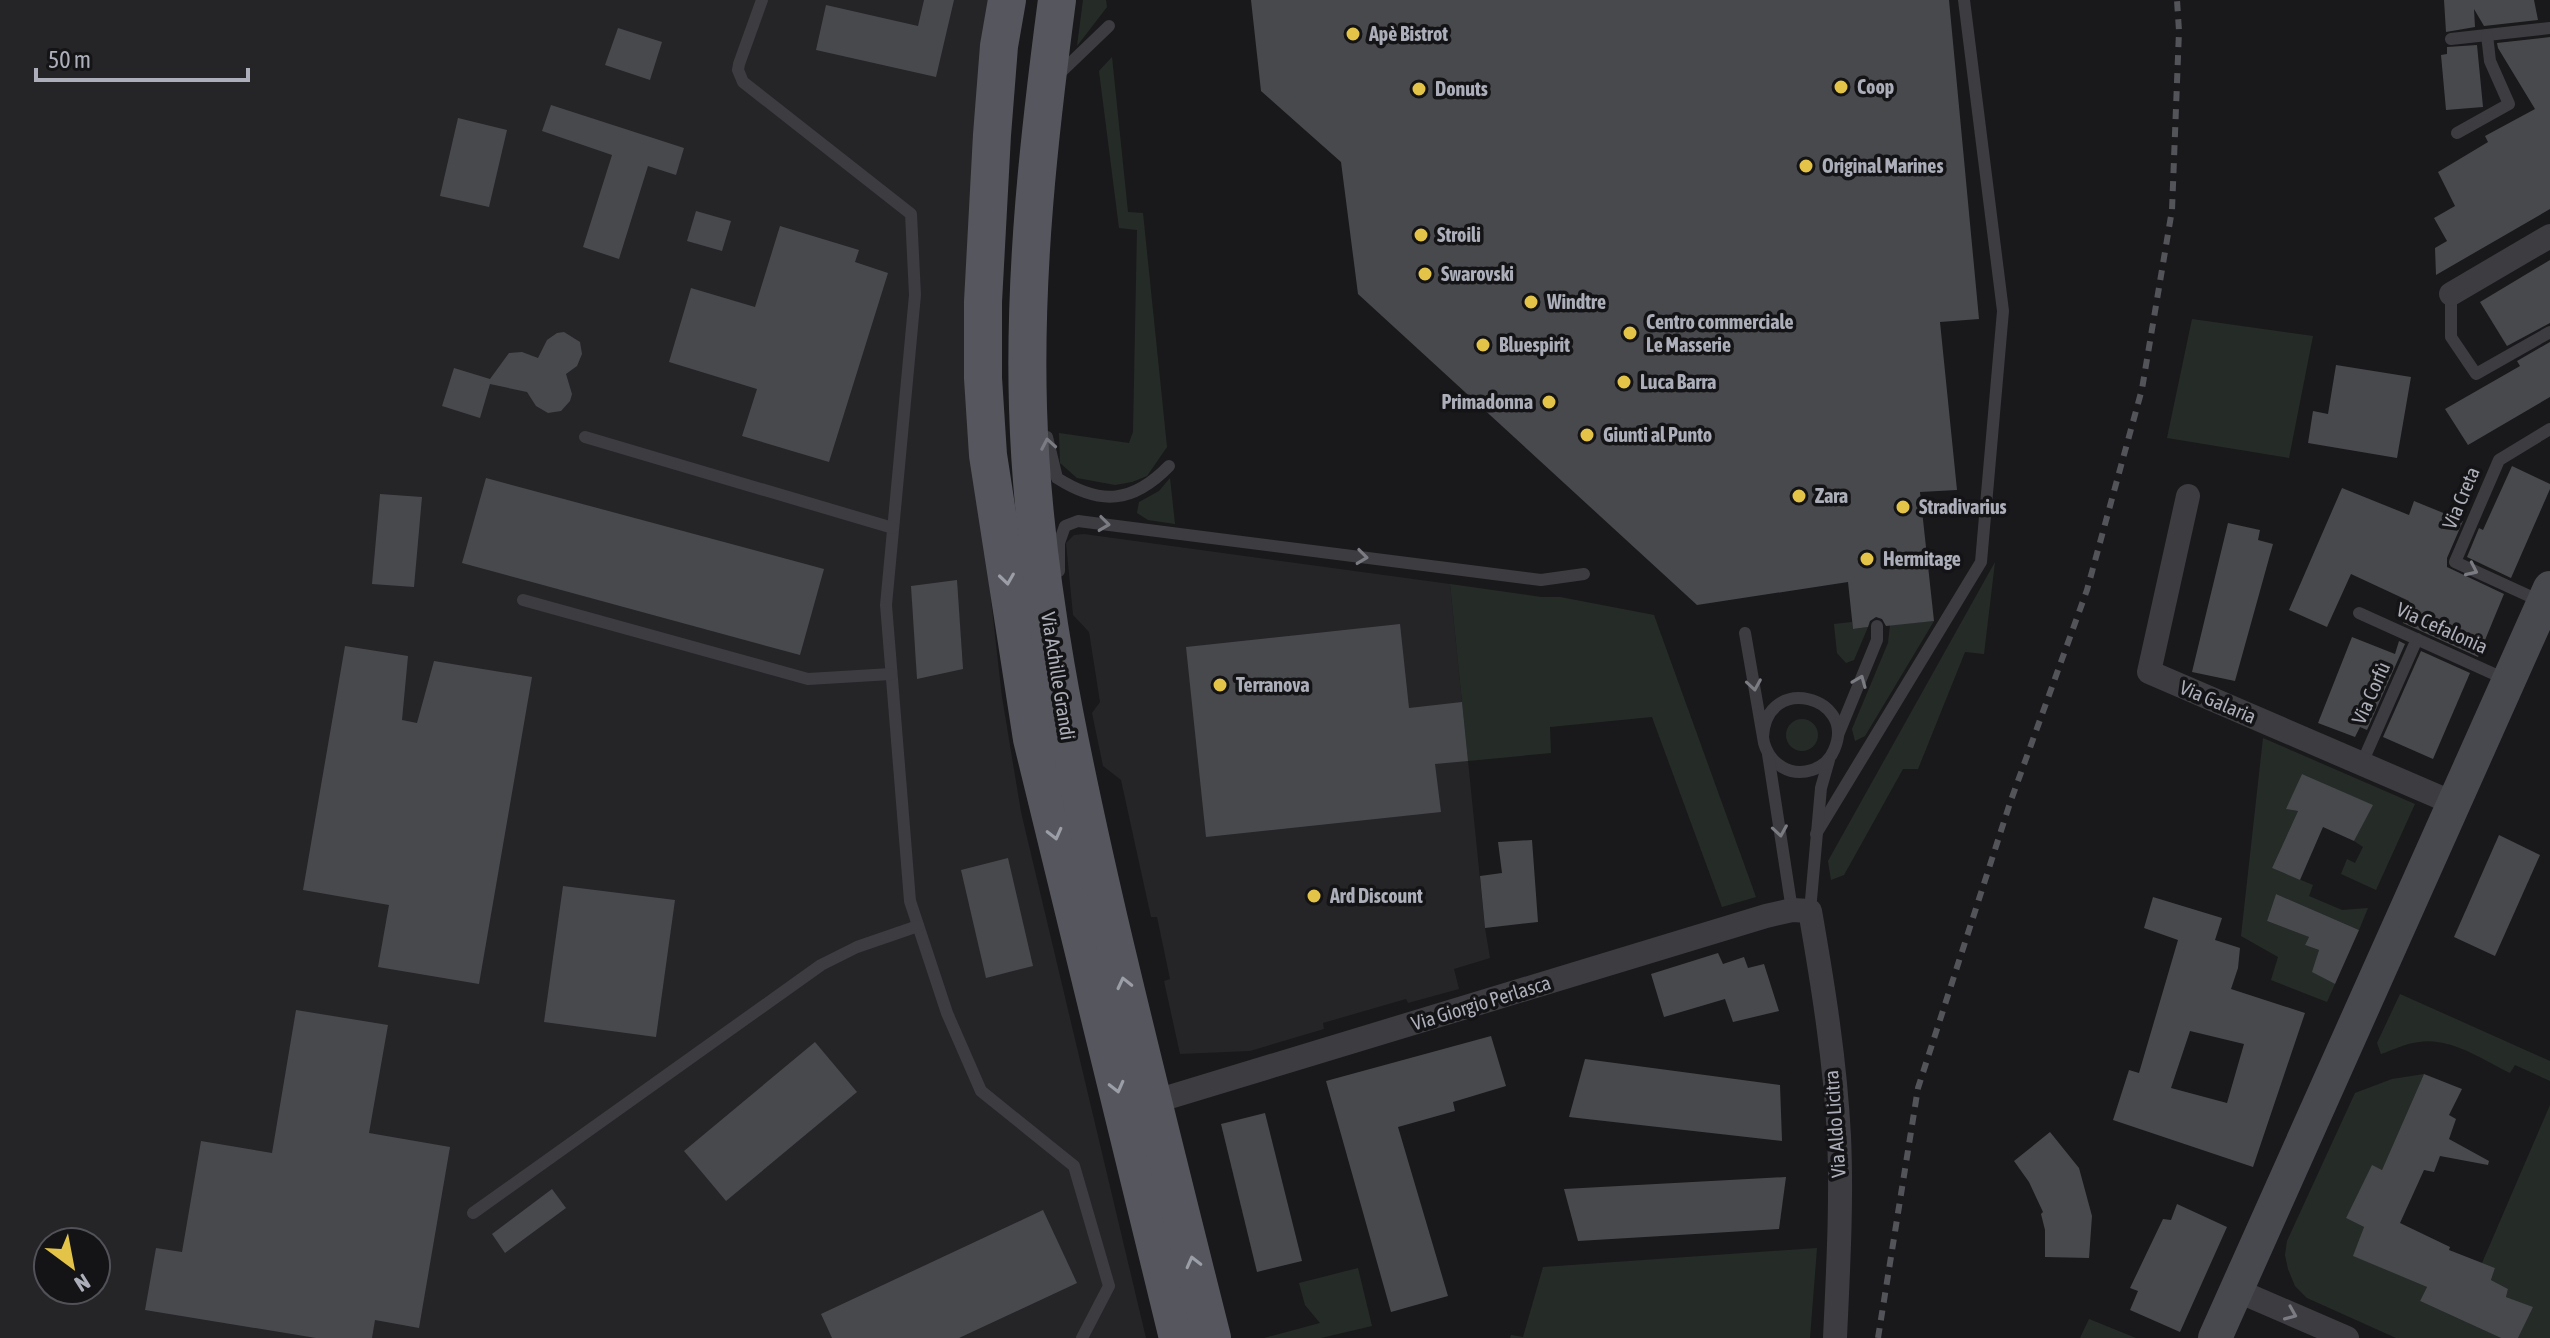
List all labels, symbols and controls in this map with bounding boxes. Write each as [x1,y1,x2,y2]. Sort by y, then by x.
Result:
place label: Apè Bistrot [1368,22,1448,45]
marker: Apè Bistrot [1344,25,1362,43]
scale bar [36,32,248,82]
text: 50 m [48,46,91,73]
place label: Coop [1857,75,1894,98]
place label: Donuts [1435,77,1488,100]
marker: Coop [1832,78,1850,96]
marker: Donuts [1410,80,1428,98]
place label: Original Marines [1822,154,1943,177]
marker: Original Marines [1797,157,1815,175]
place label: Stroili [1437,223,1481,246]
marker: Stroili [1412,226,1430,244]
place label: Swarovski [1441,262,1514,285]
marker: Swarovski [1416,265,1434,283]
place label: Windtre [1546,290,1606,313]
marker: Windtre [1522,293,1540,311]
place label: Centro commerciale Le Masserie [1646,310,1794,356]
marker: Centro commerciale Le Masserie [1621,324,1639,342]
place label: Bluespirit [1499,333,1570,356]
marker: Bluespirit [1474,336,1492,354]
place label: Luca Barra [1640,370,1716,393]
marker: Luca Barra [1615,373,1633,391]
place label: Primadonna [1441,390,1533,413]
marker: Primadonna [1540,393,1558,411]
place label: Giunti al Punto [1603,423,1712,446]
marker: Giunti al Punto [1578,426,1596,444]
one-way arrow [1041,437,1058,451]
street label: Via Creta [2437,463,2484,532]
place label: Zara [1815,484,1848,507]
marker: Zara [1790,487,1808,505]
place label: Stradivarius [1919,495,2007,518]
marker: Stradivarius [1894,498,1912,516]
one-way arrow [1098,515,1111,532]
place label: Hermitage [1883,547,1961,570]
one-way arrow [1355,548,1369,565]
marker: Hermitage [1858,550,1876,568]
one-way arrow [2464,560,2478,576]
one-way arrow [999,573,1016,586]
street label: Via Cefalonia [2393,597,2491,658]
street label: Via Achille Grandi [1037,610,1080,742]
street label: Via Corfù [2347,658,2394,727]
place label: Terranova [1236,673,1310,696]
one-way arrow [1850,675,1867,689]
street label: Via Galaria [2177,675,2260,728]
marker: Terranova [1211,676,1229,694]
one-way arrow [1745,679,1762,692]
one-way arrow [1771,825,1788,838]
one-way arrow [1046,827,1063,841]
place label: Ard Discount [1329,884,1423,907]
marker: Ard Discount [1305,887,1323,905]
street label: Via Giorgio Perlasca [1408,970,1553,1035]
one-way arrow [1116,976,1133,990]
street label: Via Aldo Licitra [1819,1069,1850,1179]
one-way arrow [1107,1080,1124,1093]
north arrow [32,1226,112,1306]
one-way arrow [1185,1256,1202,1270]
text: N [70,1268,95,1297]
one-way arrow [2283,1305,2297,1321]

